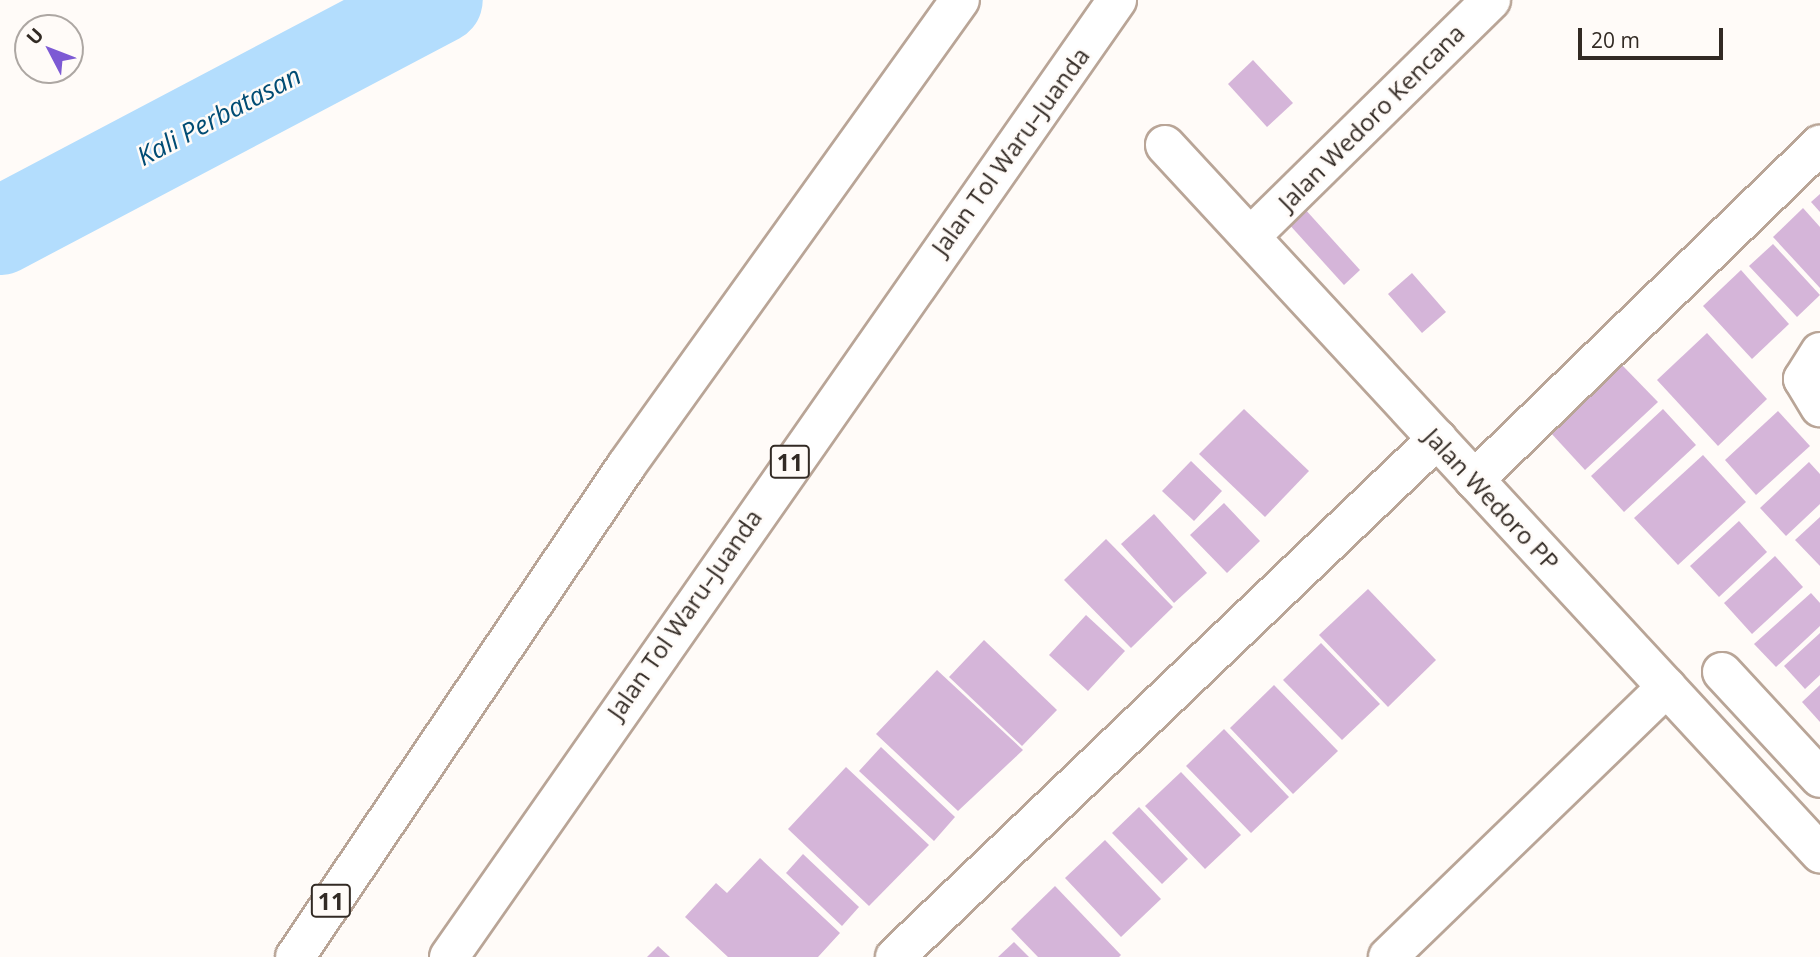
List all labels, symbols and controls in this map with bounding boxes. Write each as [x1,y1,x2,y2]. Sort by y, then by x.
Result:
north arrow [14,14,84,84]
scale bar [1582,14,1727,58]
street label: Jalan Wedoro Kencana [1272,18,1470,216]
text: U [20,22,49,50]
text: 20 m [1591,26,1640,54]
street label: Jalan Tol Waru–Juanda [925,42,1095,260]
water label: Kali Perbatasan [132,60,306,172]
street label: Jalan Wedoro PP [1419,422,1565,576]
road number: 11 [769,442,811,482]
street label: Jalan Tol Waru–Juanda [601,504,767,724]
road number: 11 [310,882,352,920]

